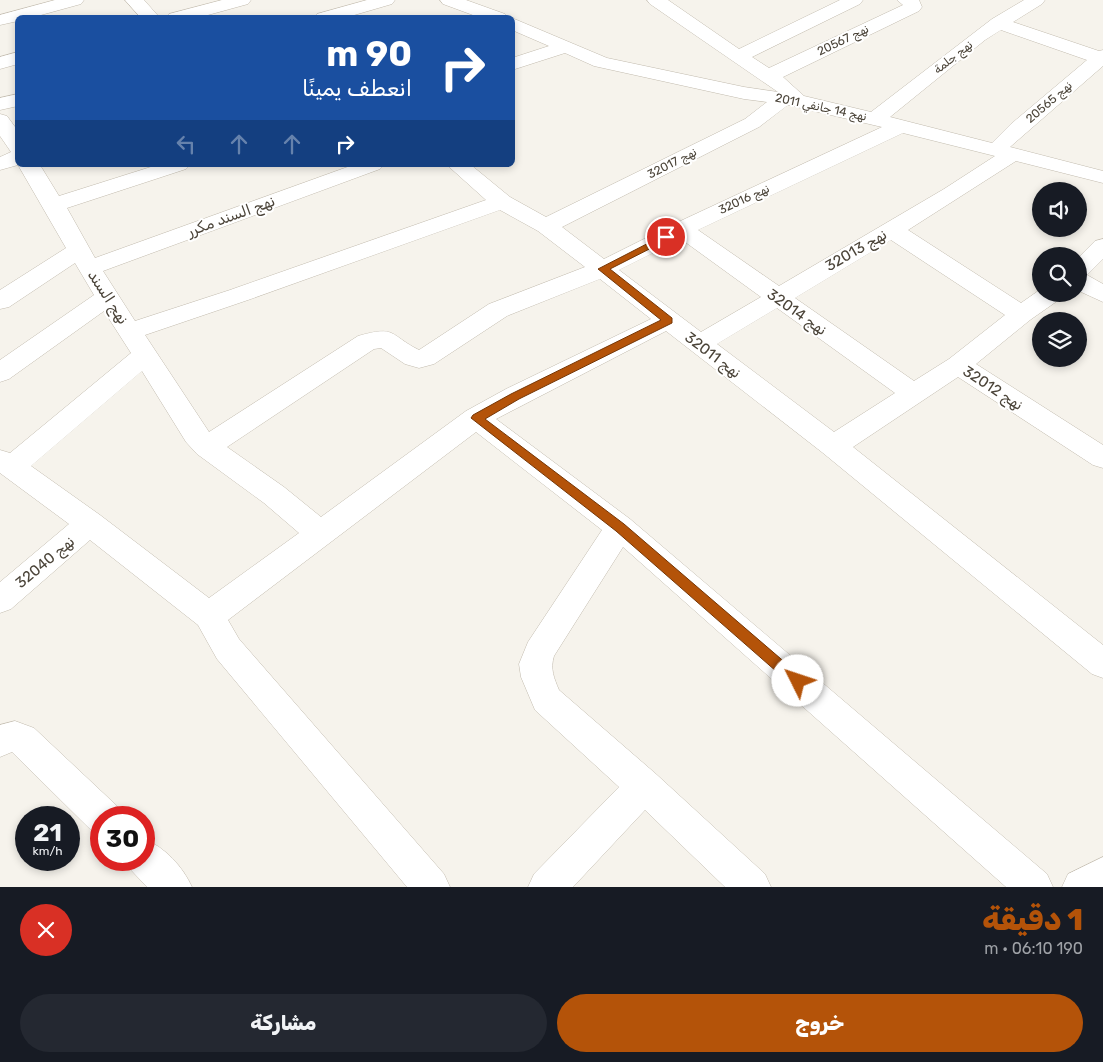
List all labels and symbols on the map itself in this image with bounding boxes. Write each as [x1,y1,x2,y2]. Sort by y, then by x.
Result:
street label: نهج 20567 [815,22,872,60]
street label: نهج جلمة [931,37,977,78]
street label: نهج 20565 [1023,78,1076,127]
street label: نهج 14 جانفي 2011 [773,90,868,126]
street label: نهج 32017 [645,145,700,183]
street label: نهج 32016 [716,181,773,219]
street label: نهج السند مكرر [184,192,278,242]
pin [645,216,687,258]
street label: نهج 32013 [822,225,891,277]
street label: نهج السند [82,266,132,329]
street label: نهج 32014 [763,285,830,341]
street label: نهج 32011 [680,328,745,384]
street label: نهج 32012 [958,362,1026,416]
street label: نهج 32040 [12,532,80,593]
position arrow [771,654,823,706]
speed limit sign: 30 [90,806,155,871]

